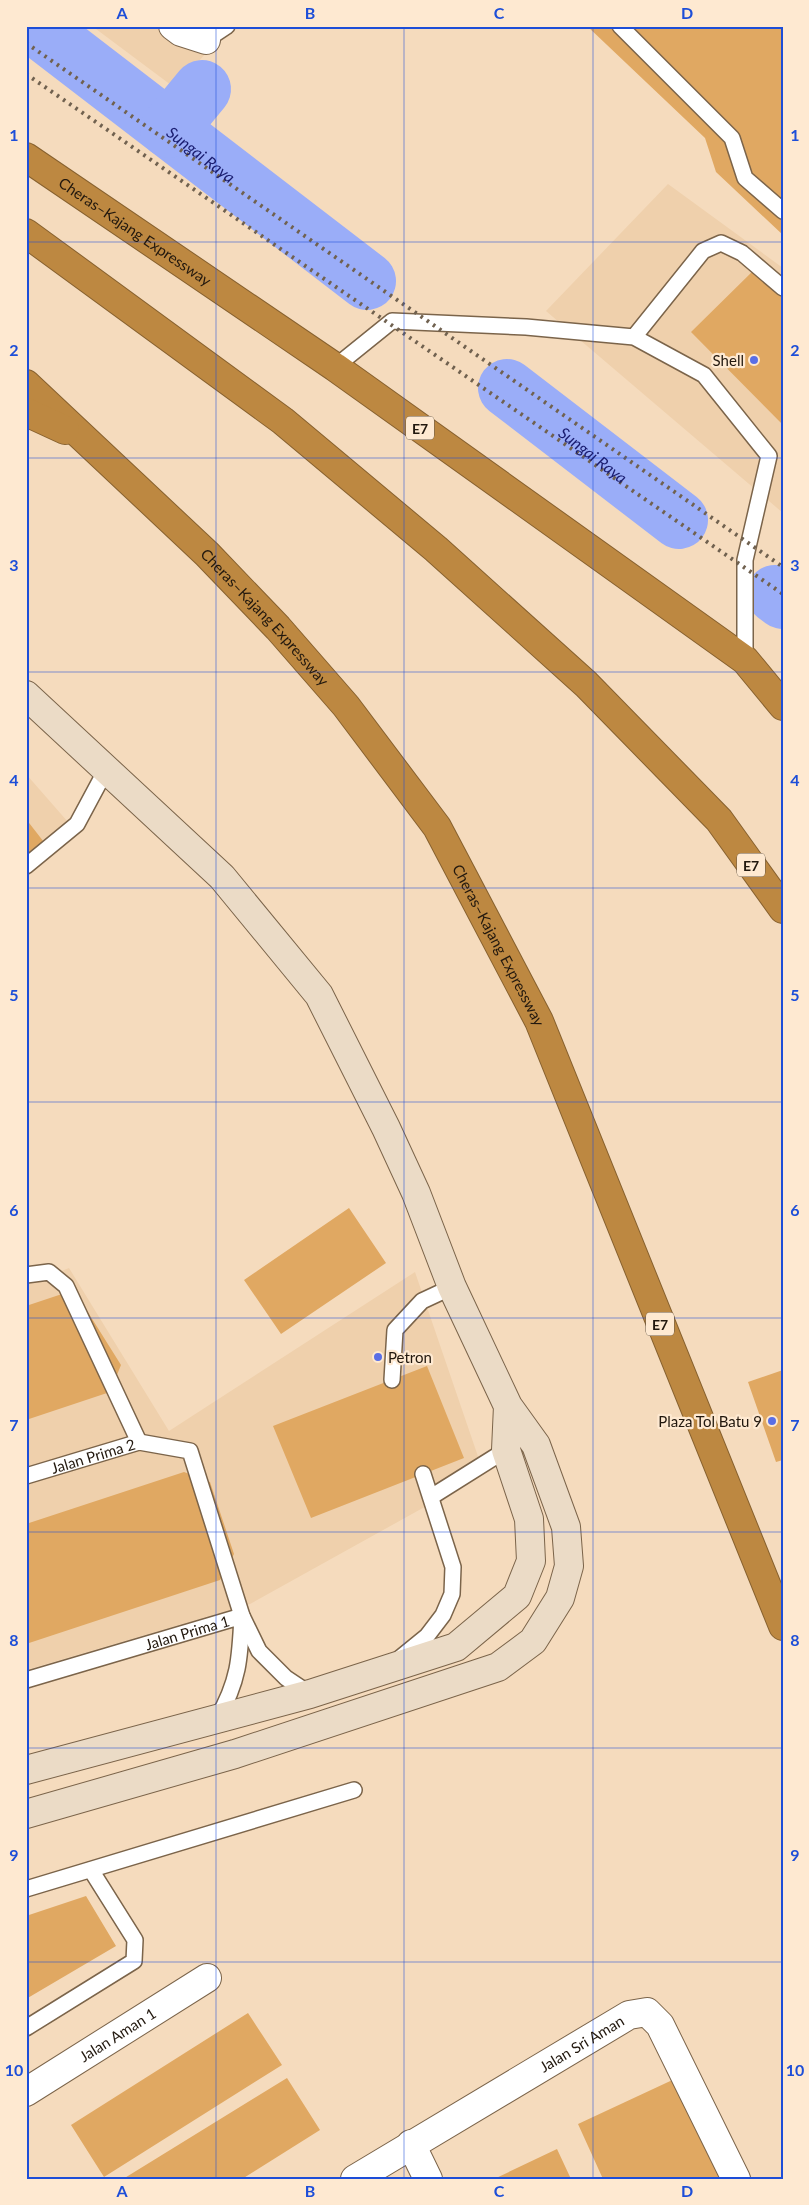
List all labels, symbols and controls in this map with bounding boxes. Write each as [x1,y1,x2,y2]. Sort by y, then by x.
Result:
text: A [115,3,128,22]
text: B [305,3,315,22]
text: C [494,3,505,22]
text: D [681,3,693,22]
water label: Sungai Raya [164,122,239,186]
text: 1 [9,125,19,144]
text: 1 [790,125,800,144]
street label: Cheras–Kajang Expressway [56,173,215,289]
text: 2 [9,340,19,359]
text: 2 [790,340,800,359]
place label: Shell [713,351,744,369]
marker: Shell [748,354,760,366]
road number: E7 [406,416,434,439]
water label: Sungai Raya [556,422,631,486]
street label: Cheras–Kajang Expressway [197,545,333,689]
text: 3 [9,555,19,574]
text: 3 [790,555,800,574]
text: 4 [9,770,19,789]
text: 4 [790,770,800,789]
road number: E7 [737,854,765,876]
street label: Cheras–Kajang Expressway [449,861,549,1028]
text: 5 [9,985,19,1004]
text: 5 [790,985,800,1004]
text: 6 [9,1200,19,1219]
text: 6 [790,1200,800,1219]
road number: E7 [646,1312,674,1336]
place label: Petron [388,1348,432,1366]
marker: Petron [372,1351,384,1363]
place label: Plaza Tol Batu 9 [658,1412,762,1430]
text: 7 [9,1415,19,1434]
marker: Plaza Tol Batu 9 [766,1415,778,1427]
text: 7 [790,1415,800,1434]
street label: Jalan Prima 2 [49,1435,137,1477]
street label: Jalan Prima 1 [143,1611,231,1653]
text: 8 [9,1630,19,1649]
text: 8 [790,1630,800,1649]
text: 9 [9,1845,19,1864]
text: 9 [790,1845,800,1864]
street label: Jalan Aman 1 [76,2004,159,2065]
street label: Jalan Sri Aman [536,2011,627,2076]
text: 10 [5,2060,23,2079]
text: 10 [786,2060,804,2079]
text: A [115,2181,128,2200]
text: B [305,2181,315,2200]
text: C [494,2181,505,2200]
text: D [681,2181,693,2200]

